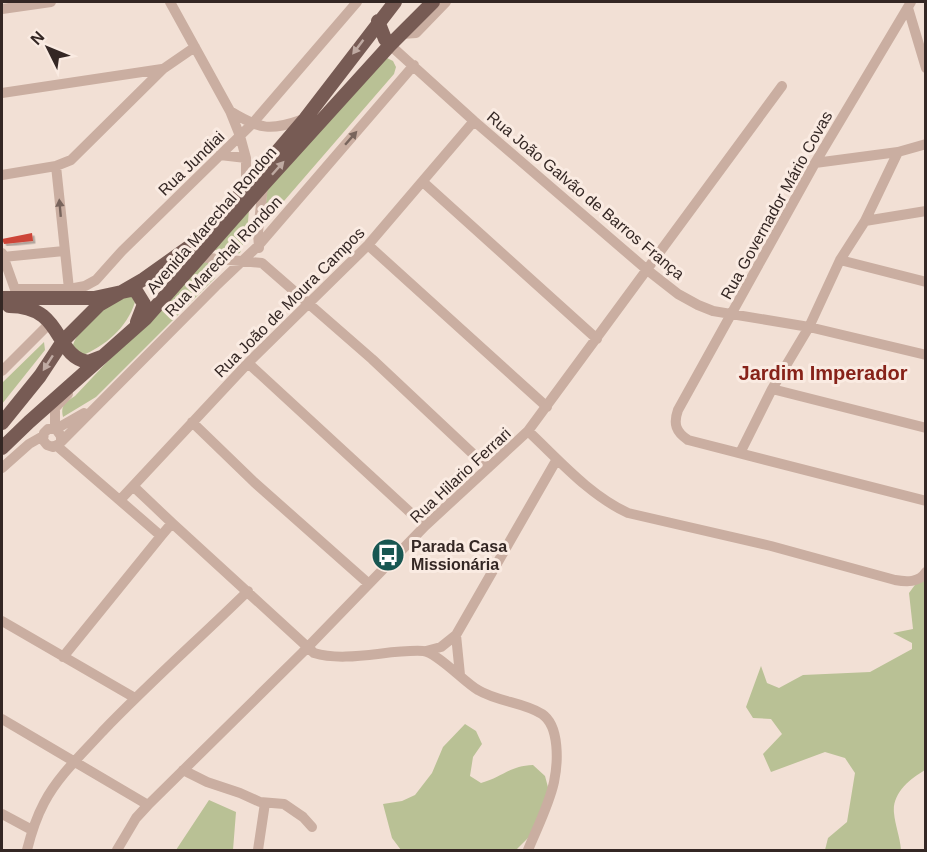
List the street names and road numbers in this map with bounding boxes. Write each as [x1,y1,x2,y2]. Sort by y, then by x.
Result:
street label: Rua João Galvão de Barros França [484,108,688,283]
street label: Rua Governador Mário Covas [717,108,835,302]
street label: Rua Jundiai [155,128,228,199]
street label: Avenida Marechal Rondon [143,144,280,297]
street label: Rua Marechal Rondon [162,193,285,320]
street label: Rua João de Moura Campos [211,224,368,381]
street label: Rua Hilario Ferrari [407,425,514,526]

